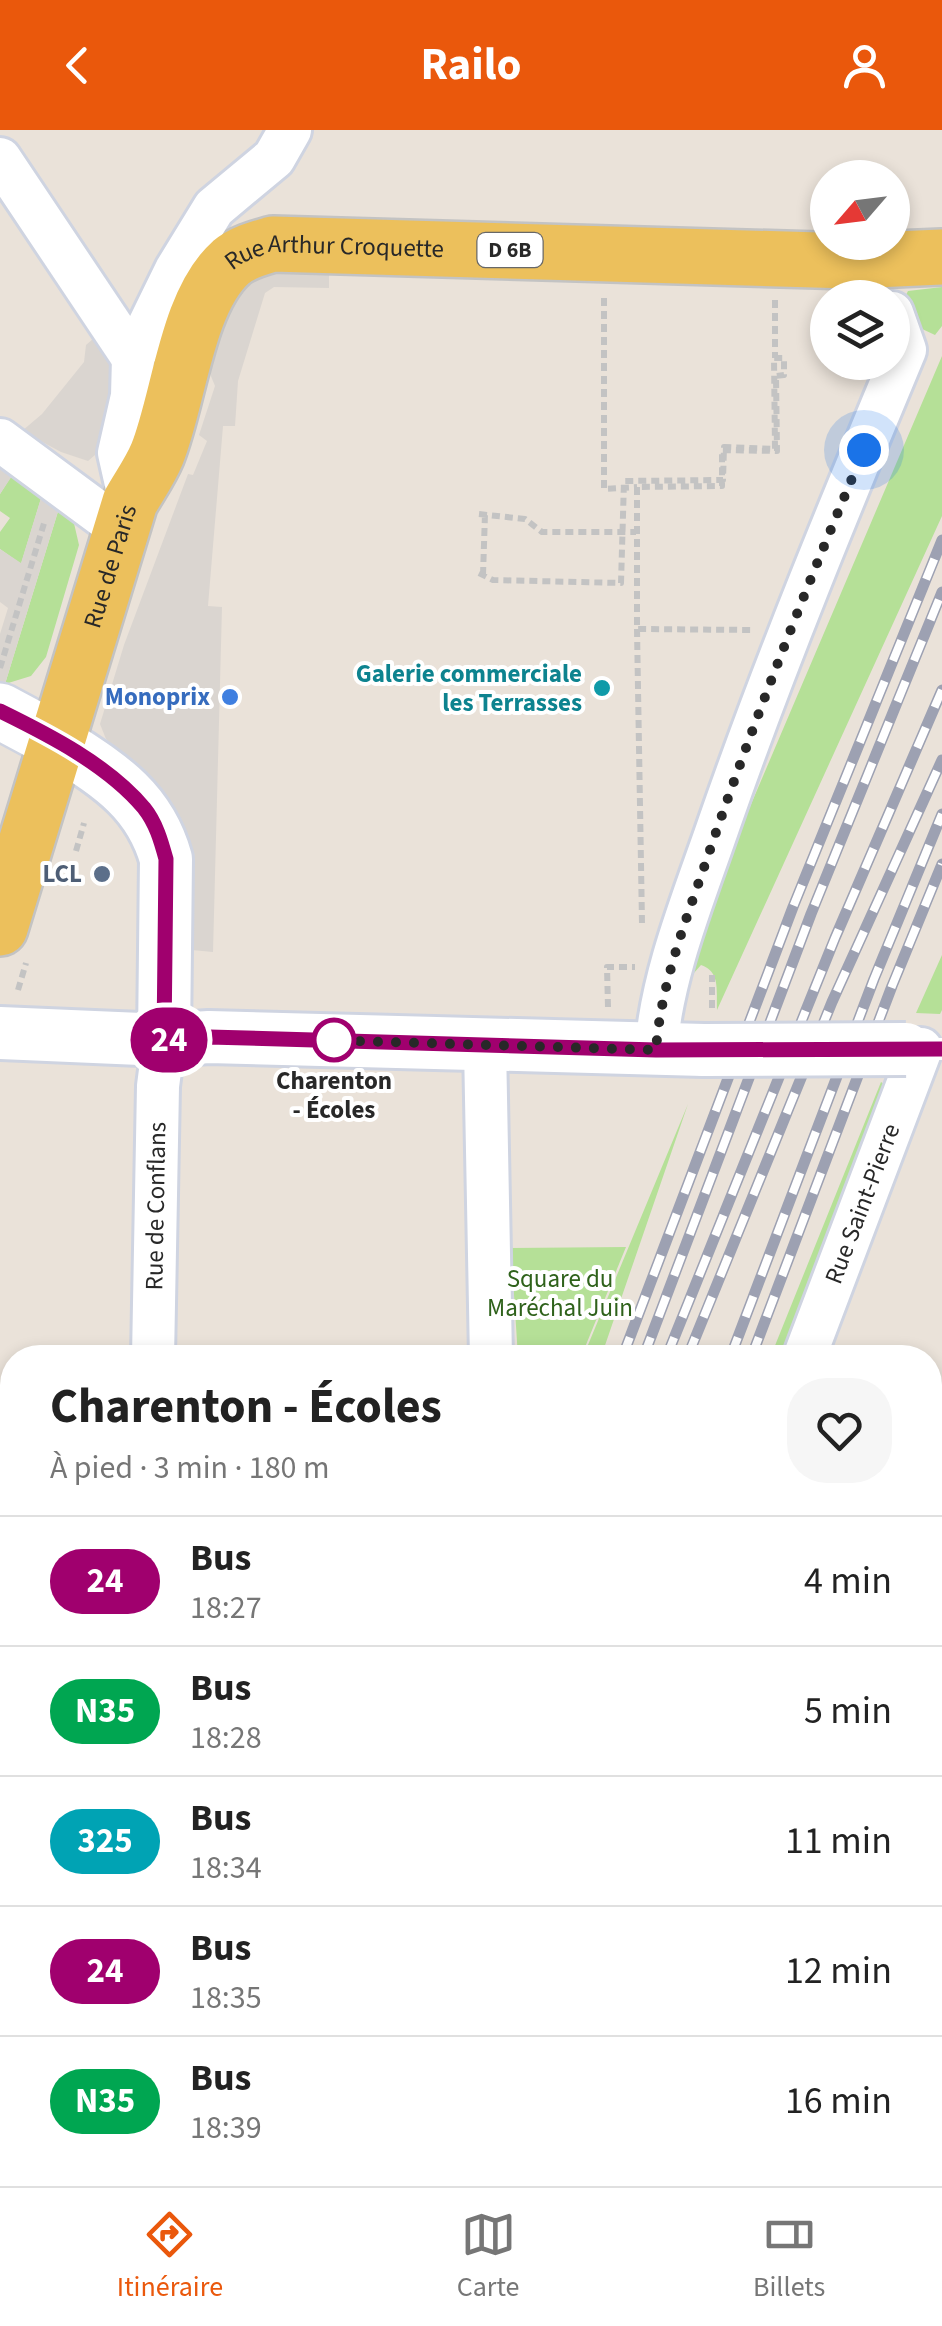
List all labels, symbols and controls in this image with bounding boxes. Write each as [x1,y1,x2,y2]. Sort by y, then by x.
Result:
text: Railo [420,33,522,97]
icon: back [50,38,105,93]
icon: person [837,38,892,93]
north arrow [810,160,910,260]
map controls [810,160,910,380]
street label: Rue Arthur Croquette [217,226,445,279]
road number: D 6B [478,233,542,267]
button: layers [810,280,910,380]
your location [839,425,889,475]
street label: Rue de Paris [74,500,146,633]
place label: Galerie commerciale les Terrasses [356,656,582,721]
marker: Galerie commerciale les Terrasses [591,677,613,699]
place label: Monoprix [105,679,210,715]
marker: Monoprix [219,686,241,708]
place label: LCL [42,856,82,892]
marker: LCL [91,863,113,885]
line badge: 24 [124,1008,214,1072]
text: 24 [151,1015,187,1065]
marker: Charenton - Écoles [313,1019,355,1061]
place label: Charenton - Écoles [276,1063,392,1128]
street label: Rue Saint-Pierre [816,1118,909,1289]
street label: Rue de Conflans [136,1121,175,1291]
park label: Square du Maréchal Juin [487,1261,633,1326]
text: Charenton - Écoles [50,1373,442,1441]
button: heart [787,1378,892,1483]
text: À pied · 3 min · 180 m [50,1445,329,1491]
text: Bus [190,1531,251,1585]
text: 4 min [804,1554,892,1608]
text: 24 [87,1556,123,1606]
text: 18:27 [190,1585,262,1631]
text: Bus [190,1661,251,1715]
text: 5 min [804,1684,892,1738]
text: N35 [75,1686,135,1736]
text: 18:28 [190,1715,262,1761]
text: Bus [190,1791,251,1845]
text: 11 min [785,1814,892,1868]
text: 325 [77,1816,133,1866]
text: 18:34 [190,1845,262,1891]
text: Bus [190,1921,251,1975]
text: 12 min [785,1944,892,1998]
text: 24 [87,1946,123,1996]
text: 18:35 [190,1975,262,2021]
text: Bus [190,2051,251,2105]
text: 16 min [785,2074,892,2128]
text: N35 [75,2076,135,2126]
text: 18:39 [190,2105,262,2151]
tab: Itinéraire [117,2207,223,2307]
tab: Carte [457,2207,519,2307]
tab: Billets [753,2207,825,2307]

